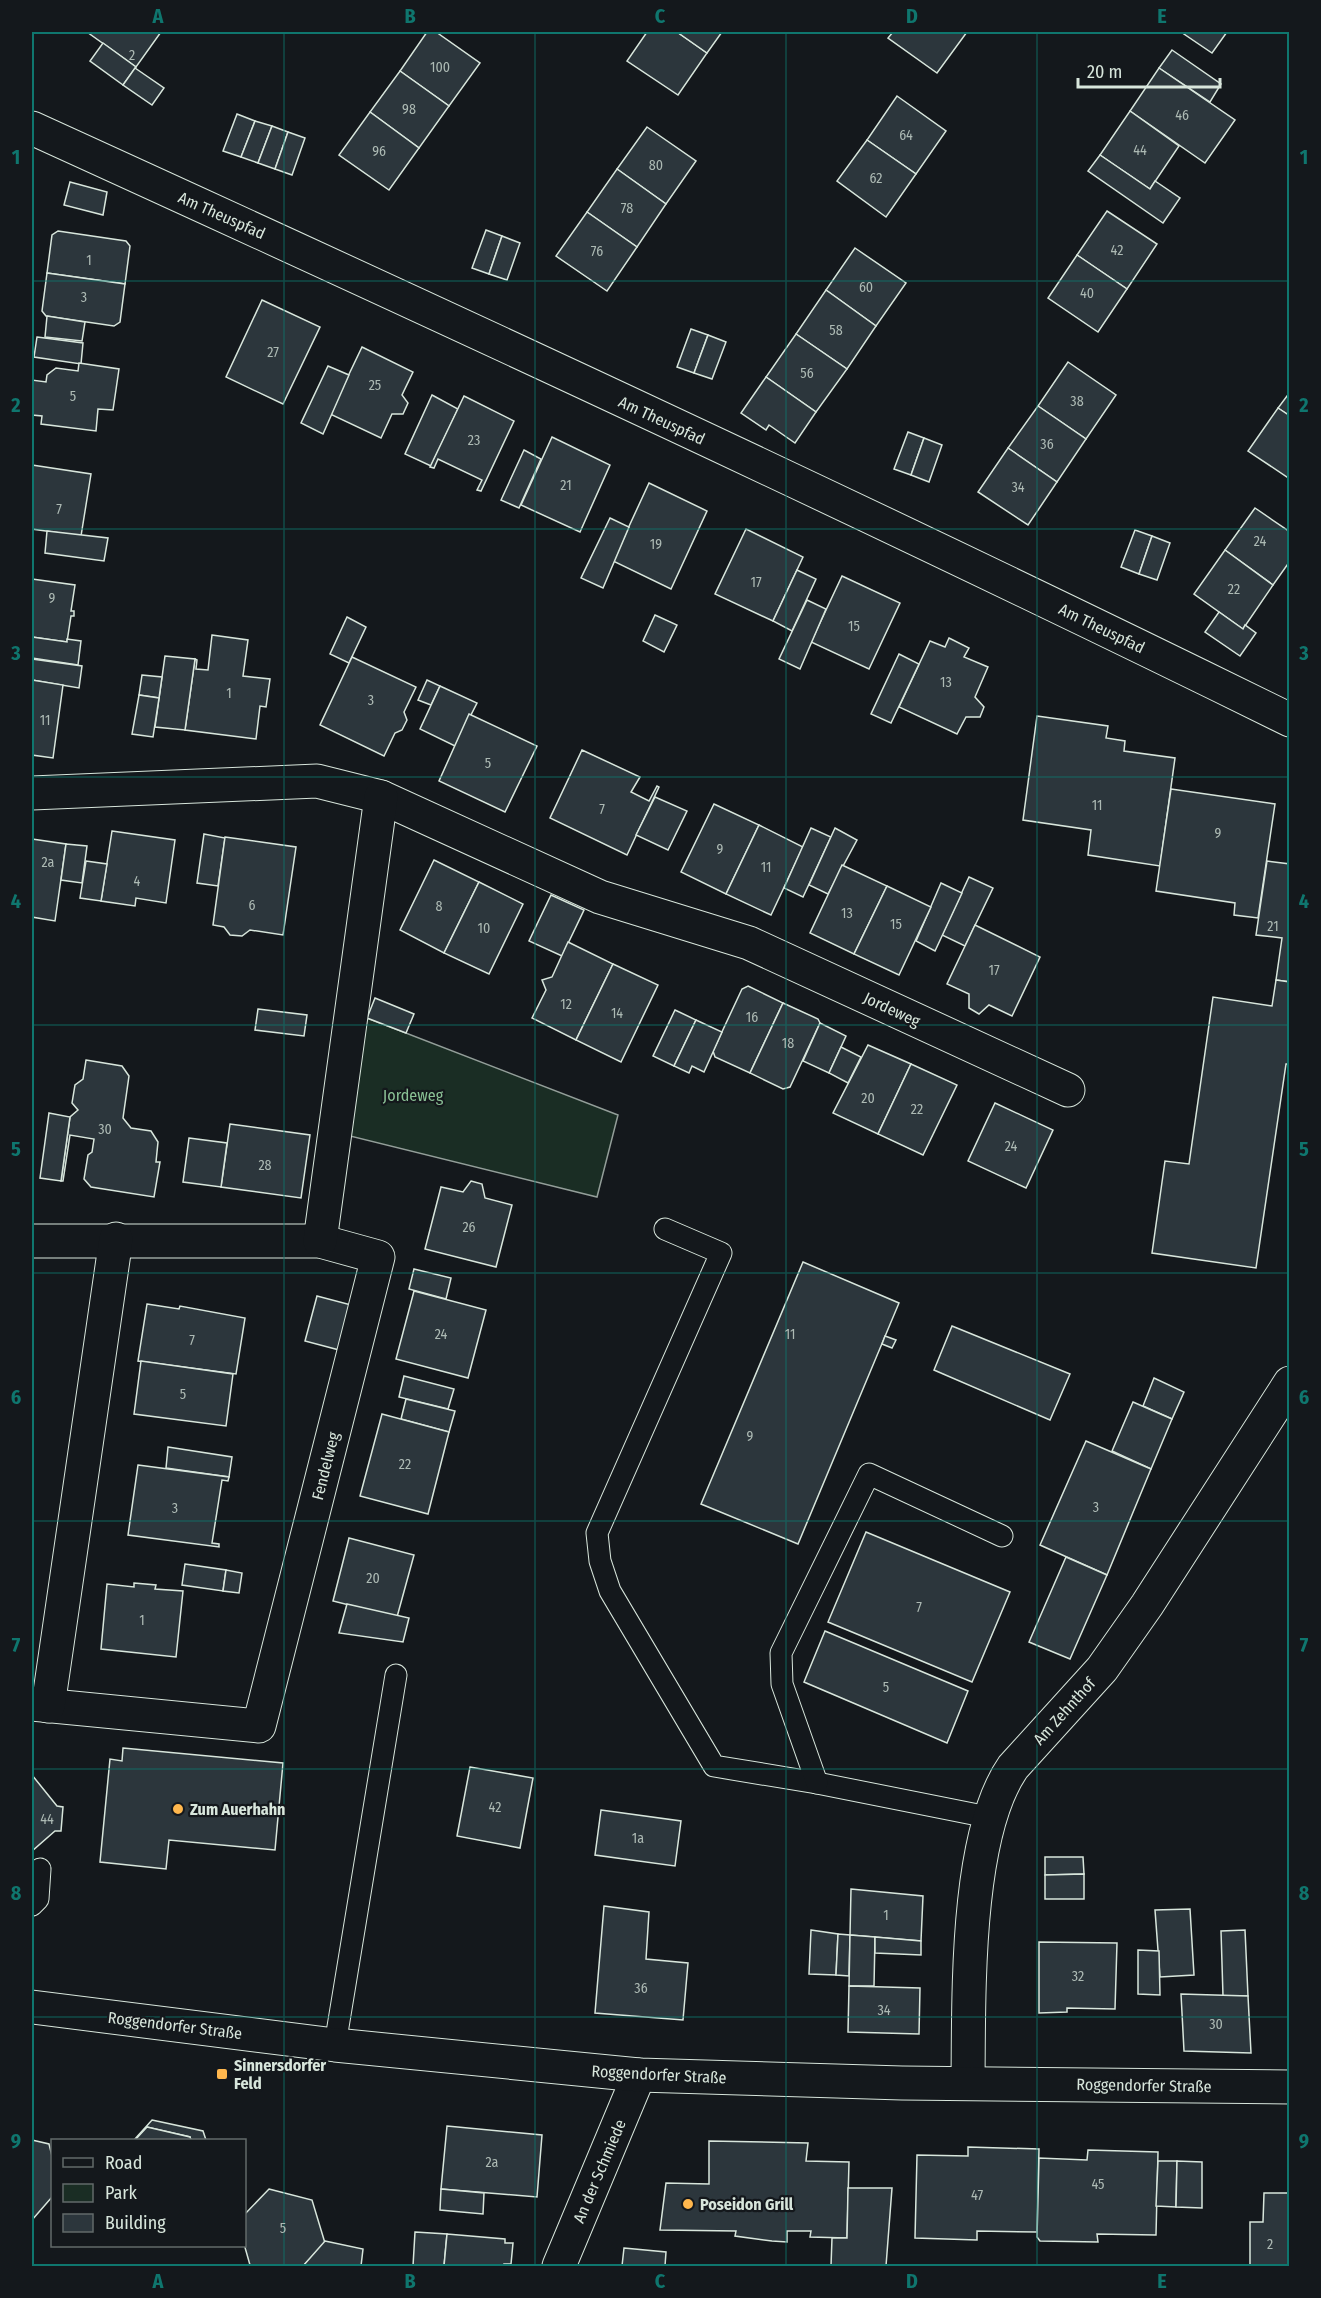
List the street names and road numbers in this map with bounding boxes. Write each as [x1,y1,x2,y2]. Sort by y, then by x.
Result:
street label: Am Theuspfad [175,188,268,243]
street label: Am Theuspfad [616,392,708,449]
street label: Am Theuspfad [1056,600,1148,657]
street label: Jordeweg [860,988,924,1031]
street label: Fendelweg [308,1430,343,1502]
street label: Am Zehnthof [1029,1673,1100,1749]
street label: Roggendorfer Straße [107,2008,243,2043]
street label: Roggendorfer Straße [591,2061,727,2088]
street label: Roggendorfer Straße [1076,2075,1212,2096]
street label: An der Schmiede [569,2117,630,2226]

